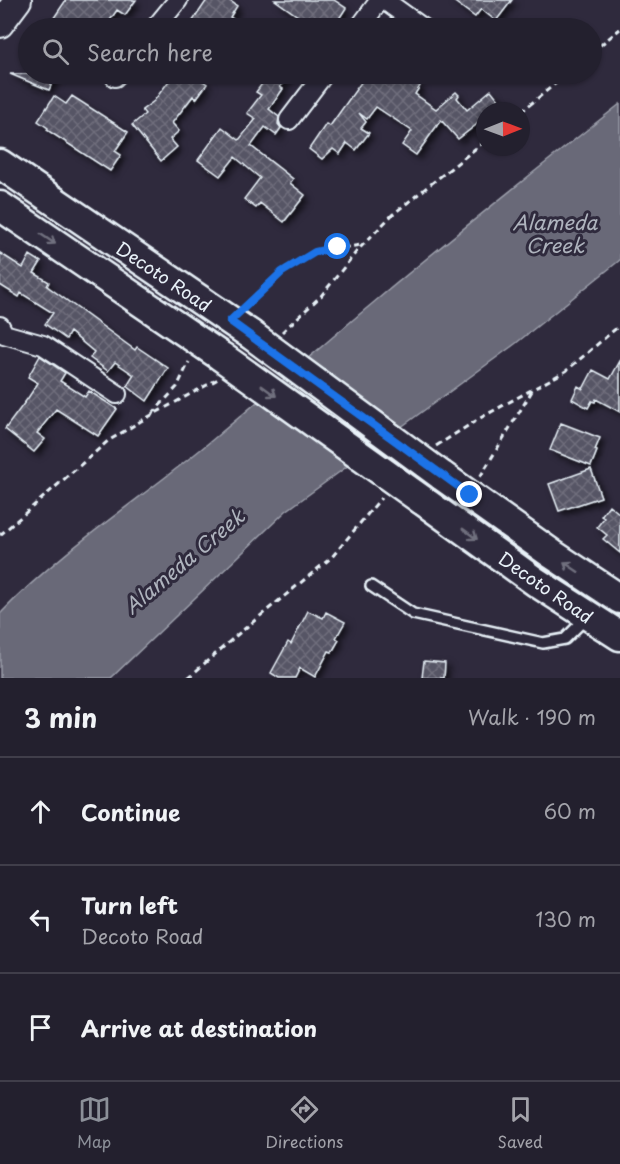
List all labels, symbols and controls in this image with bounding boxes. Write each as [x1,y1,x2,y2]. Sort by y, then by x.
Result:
search box [18,18,602,84]
icon: search [39,35,72,68]
text: Search here [87,35,213,68]
north arrow [476,102,530,156]
water label: Alameda Creek [512,207,598,260]
one-way arrow [40,233,56,245]
route start [324,233,350,259]
street label: Decoto Road [111,234,217,318]
one-way arrow [261,385,277,397]
route end [456,481,482,507]
water label: Alameda Creek [117,501,252,621]
one-way arrow [461,528,477,540]
street label: Decoto Road [493,544,599,630]
one-way arrow [564,561,580,573]
text: 3 min [24,698,97,737]
text: Walk · 190 m [468,702,596,732]
icon: ahead [24,795,57,828]
text: Continue [81,795,180,828]
text: 60 m [544,796,596,826]
text: Turn left [81,888,178,921]
icon: left [24,903,57,936]
text: 130 m [536,904,596,934]
text: Decoto Road [81,921,204,951]
icon: arrive [24,1011,57,1044]
text: Arrive at destination [81,1011,317,1044]
tab: Map [77,1093,111,1153]
tab: Directions [265,1093,343,1153]
tab: Saved [497,1093,543,1153]

